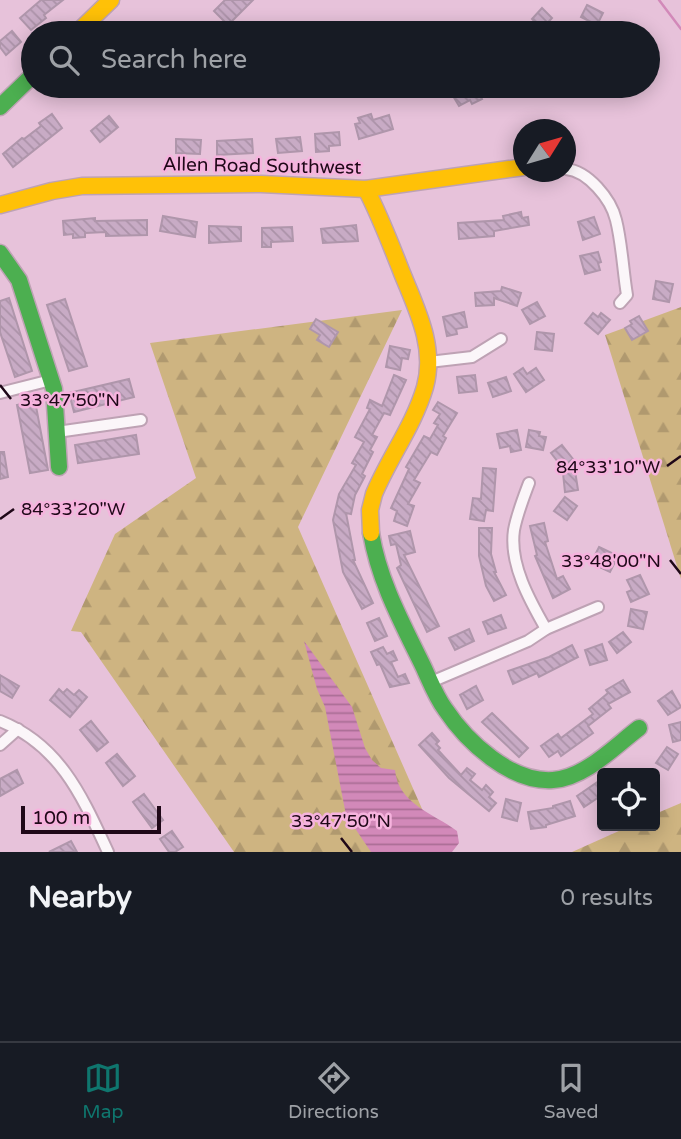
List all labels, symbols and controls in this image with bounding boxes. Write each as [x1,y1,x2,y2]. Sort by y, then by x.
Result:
search box [21,21,660,98]
icon: search [45,41,83,79]
text: Search here [101,44,247,75]
north arrow [513,119,576,182]
street label: Allen Road Southwest [162,153,362,179]
text: 33°47'50"N [20,389,120,411]
text: 84°33'10"W [556,456,660,478]
text: 84°33'20"W [21,498,125,520]
text: 33°48'00"N [561,550,661,572]
map controls [597,768,660,831]
button: locate [597,768,660,831]
scale bar [21,803,161,835]
text: 100 m [32,807,90,829]
text: 33°47'50"N [291,810,391,832]
text: Nearby [28,879,132,916]
text: 0 results [560,884,653,912]
tab: Map [82,1059,123,1123]
tab: Directions [288,1059,379,1123]
tab: Saved [544,1059,599,1123]

